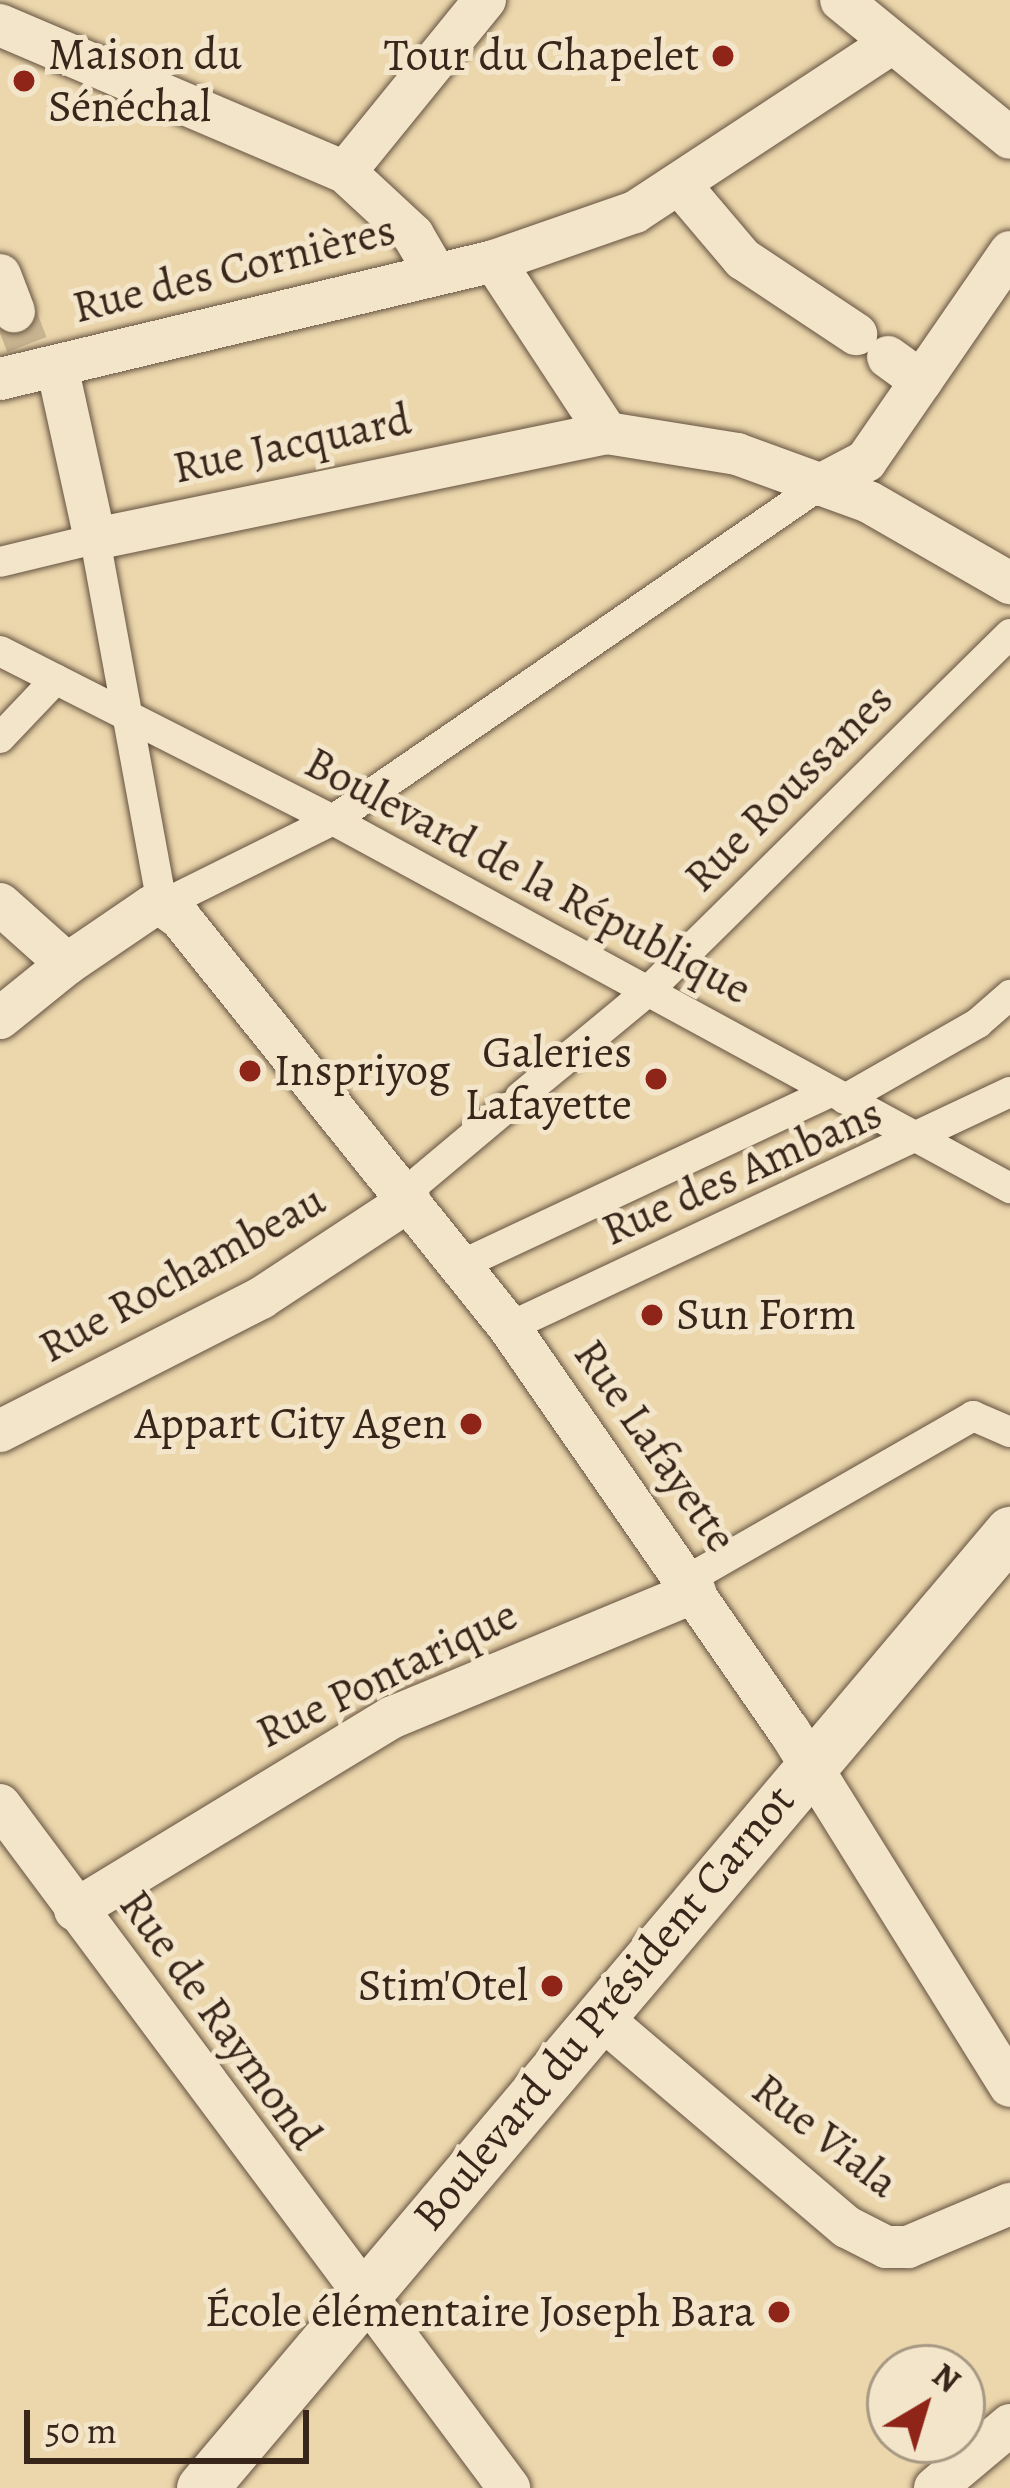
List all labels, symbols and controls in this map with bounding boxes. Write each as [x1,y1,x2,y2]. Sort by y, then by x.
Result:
place label: Maison du Sénéchal [48,28,242,134]
place label: Tour du Chapelet [384,29,699,83]
marker: Tour du Chapelet [710,43,736,69]
marker: Maison du Sénéchal [11,68,37,94]
street label: Rue des Cornières [67,203,401,335]
street label: Rue Jacquard [168,392,416,496]
street label: Rue Roussanes [674,673,904,903]
street label: Boulevard de la République [296,735,760,1017]
place label: Galeries Lafayette [464,1026,632,1132]
place label: Inspriyog [274,1044,451,1098]
marker: Inspriyog [237,1058,263,1084]
marker: Galeries Lafayette [643,1066,669,1092]
street label: Rue des Ambans [594,1086,890,1258]
street label: Rue Rochambeau [30,1173,334,1375]
place label: Sun Form [676,1288,856,1342]
marker: Sun Form [639,1302,665,1328]
street label: Rue Lafayette [562,1329,748,1563]
place label: Appart City Agen [135,1397,447,1451]
marker: Appart City Agen [458,1411,484,1437]
street label: Rue Pontarique [248,1588,526,1760]
street label: Boulevard du Président Carnot [402,1774,806,2242]
street label: Rue de Raymond [108,1879,332,2161]
place label: Stim'Otel [358,1959,528,2013]
marker: Stim'Otel [539,1973,565,1999]
street label: Rue Viala [741,2062,909,2210]
place label: École élémentaire Joseph Bara [205,2285,755,2339]
marker: École élémentaire Joseph Bara [766,2299,792,2325]
north arrow [866,2344,986,2464]
text: N [923,2352,970,2403]
scale bar [30,2386,315,2460]
text: 50 m [45,2406,117,2455]

